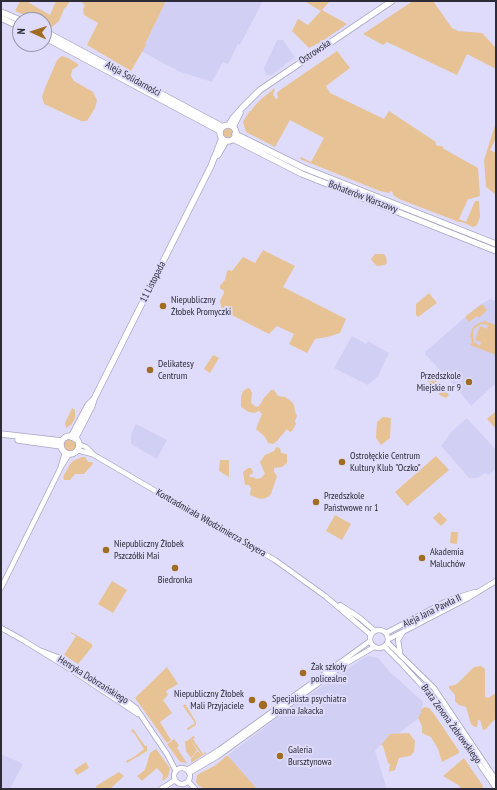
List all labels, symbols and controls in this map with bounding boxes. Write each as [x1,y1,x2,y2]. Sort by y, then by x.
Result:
north arrow [12,12,52,52]
text: N [14,28,28,35]
street label: Ostrowska [297,37,333,67]
street label: Aleja Solidarności [103,59,163,99]
street label: Bohaterów Warszawy [327,178,399,216]
street label: 11 Listopada [138,259,168,305]
place label: Niepubliczny Żłobek Promyczki [171,294,231,318]
marker: Niepubliczny Żłobek Promyczki [158,301,168,311]
place label: Delikatesy Centrum [158,358,194,382]
marker: Delikatesy Centrum [145,365,155,375]
place label: Przedszkole Miejskie nr 9 [417,370,461,394]
marker: Przedszkole Miejskie nr 9 [464,377,474,387]
place label: Ostrołęckie Centrum Kultury Klub "Oczko" [350,450,421,474]
marker: Ostrołęckie Centrum Kultury Klub "Oczko" [337,457,347,467]
street label: Kontradmirała Włodzimierza Steyera [154,486,268,560]
place label: Przedszkole Państwowe nr 1 [324,490,379,514]
marker: Przedszkole Państwowe nr 1 [311,497,321,507]
place label: Niepubliczny Żłobek Pszczółki Mai [114,538,184,562]
marker: Niepubliczny Żłobek Pszczółki Mai [101,545,111,555]
place label: Akademia Maluchów [430,546,465,570]
marker: Akademia Maluchów [417,553,427,563]
marker: Biedronka [170,563,180,573]
place label: Biedronka [158,574,192,586]
street label: Aleja Jana Pawła II [401,592,463,630]
street label: Henryka Dobrzańskiego [55,653,131,707]
place label: Żak szkoły policealne [311,661,347,684]
marker: Żak szkoły policealne [298,668,308,678]
street label: Brata Zenona Żebrowskiego [418,682,484,766]
place label: Niepubliczny Żłobek Mali Przyjaciele [174,688,244,712]
place label: Specjalista psychiatra Joanna Jakacka [272,693,346,716]
marker: Niepubliczny Żłobek Mali Przyjaciele [247,695,257,705]
marker: Specjalista psychiatra Joanna Jakacka [257,699,269,711]
place label: Galeria Bursztynowa [288,744,332,768]
marker: Galeria Bursztynowa [275,751,285,761]

